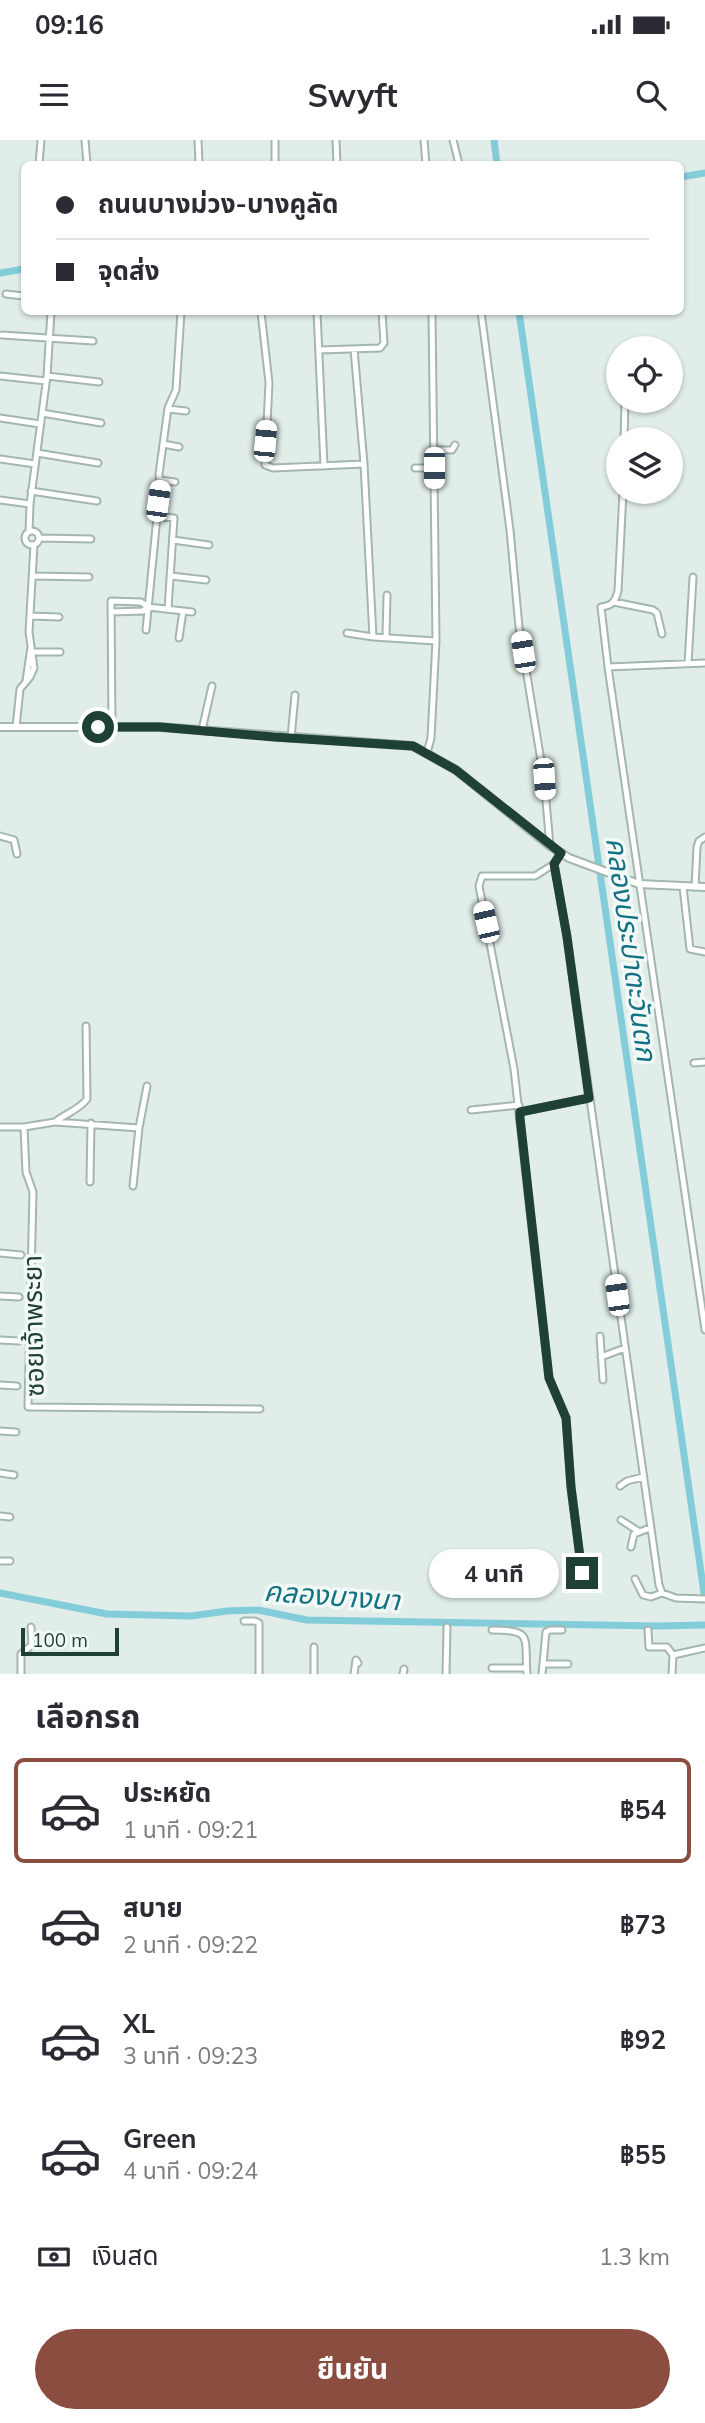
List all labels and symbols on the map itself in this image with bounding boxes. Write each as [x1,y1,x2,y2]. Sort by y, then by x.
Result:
car [253,419,278,463]
car [424,447,445,489]
car [145,479,172,523]
car [510,630,537,674]
route start [82,711,114,743]
car [533,757,556,801]
water label: คลองประปาตะวันตก [599,835,665,1064]
car [472,899,501,945]
street label: ซอยเจ้าพระยา [15,1255,51,1397]
car [604,1273,631,1317]
callout: 4 นาที [428,1548,558,1598]
route end [566,1557,598,1589]
water label: คลองบางนา [263,1573,403,1617]
scale bar [21,1625,119,1657]

